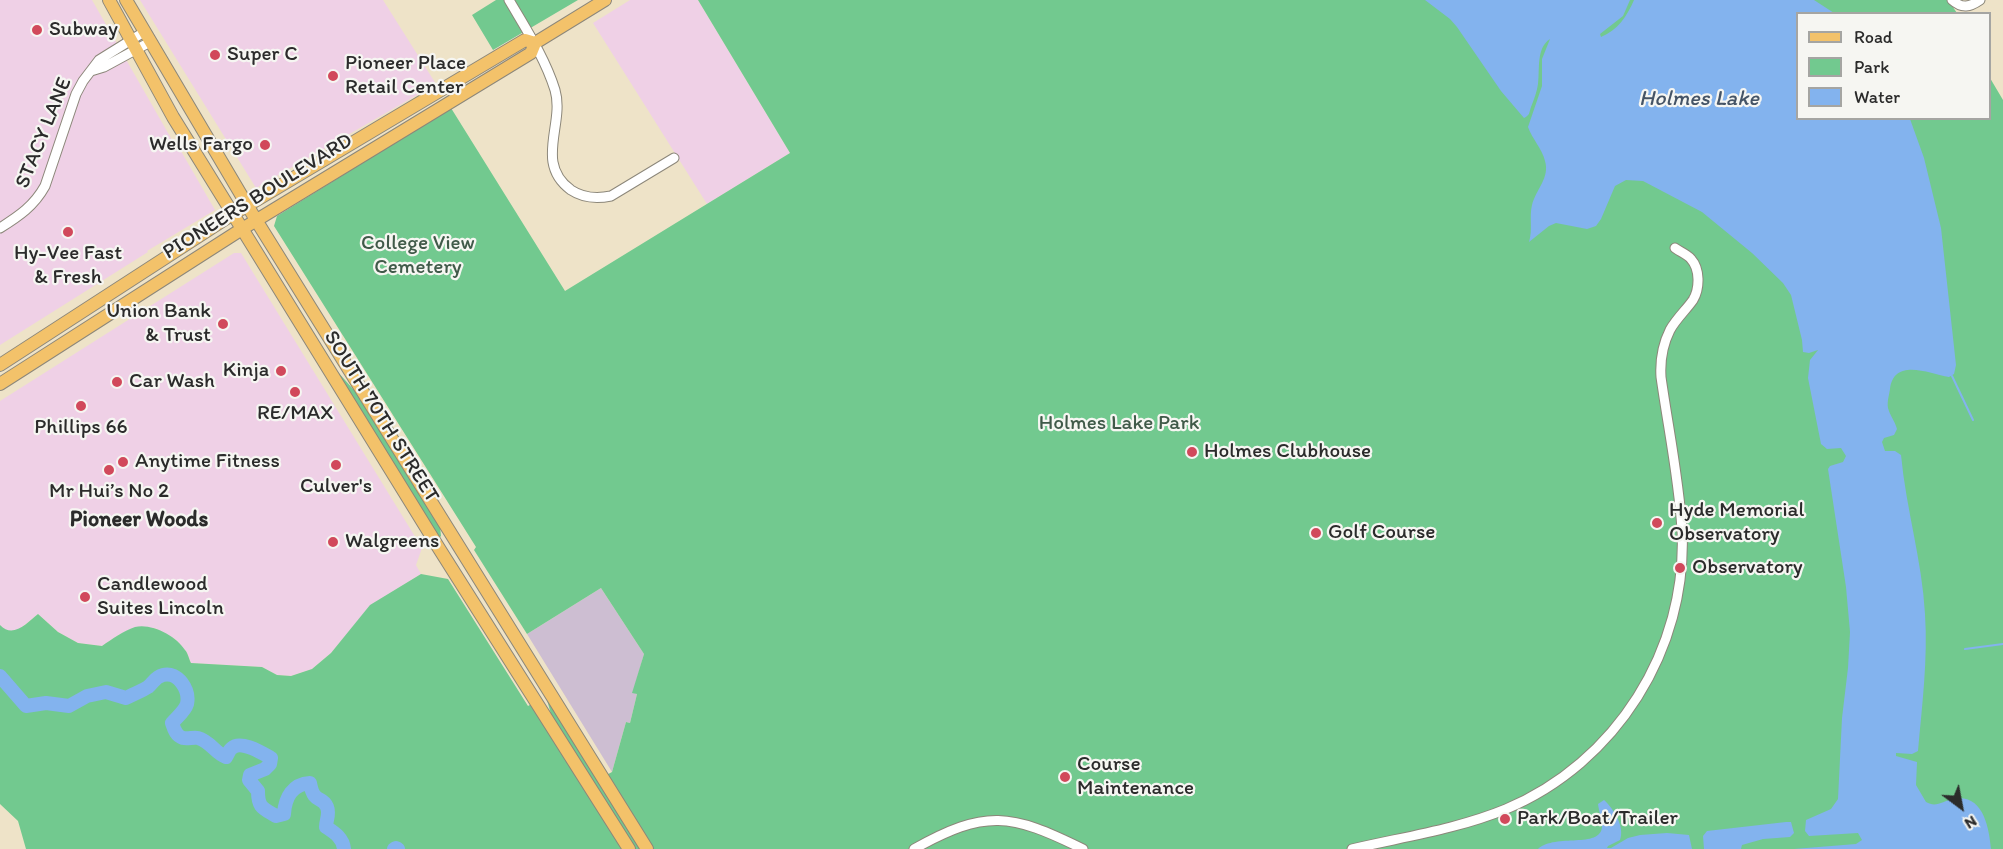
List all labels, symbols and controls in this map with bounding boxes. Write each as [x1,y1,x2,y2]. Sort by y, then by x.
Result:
legend [1796,12,1991,120]
place label: Subway [49,17,118,43]
marker: Subway [30,23,44,37]
text: Road [1854,26,1893,48]
place label: Super C [227,42,298,68]
marker: Super C [208,48,222,62]
place label: Pioneer Place Retail Center [345,51,466,101]
text: Park [1854,56,1889,78]
marker: Pioneer Place Retail Center [326,69,340,83]
street label: STACY LANE [10,74,78,192]
water label: Holmes Lake [1639,86,1759,112]
text: Water [1854,86,1900,108]
street label: PIONEERS BOULEVARD [159,128,357,266]
place label: Wells Fargo [149,132,253,158]
marker: Wells Fargo [258,138,272,152]
marker: Hy-Vee Fast & Fresh [61,225,75,239]
park label: College View Cemetery [361,231,475,281]
place label: Hy-Vee Fast & Fresh [14,241,122,291]
place label: Union Bank & Trust [106,299,211,349]
marker: Union Bank & Trust [216,317,230,331]
street label: SOUTH 70TH STREET [318,326,444,508]
place label: Kinja [223,358,269,384]
marker: Kinja [274,364,288,378]
place label: Car Wash [129,369,215,395]
marker: Car Wash [110,375,124,389]
marker: RE/MAX [288,385,302,399]
marker: Phillips 66 [74,399,88,413]
place label: RE/MAX [257,401,333,427]
park label: Holmes Lake Park [1039,411,1199,437]
place label: Phillips 66 [34,415,128,441]
place label: Holmes Clubhouse [1204,439,1371,465]
marker: Holmes Clubhouse [1185,445,1199,459]
place label: Anytime Fitness [135,449,280,475]
marker: Anytime Fitness [116,455,130,469]
marker: Culver's [329,458,343,472]
marker: Mr Hui’s No 2 [102,463,116,477]
place label: Culver's [300,474,372,500]
place label: Mr Hui’s No 2 [49,479,169,505]
place label: Hyde Memorial Observatory [1669,498,1804,548]
district label: Pioneer Woods [70,507,208,533]
marker: Hyde Memorial Observatory [1650,516,1664,530]
place label: Golf Course [1328,520,1435,546]
marker: Golf Course [1309,526,1323,540]
place label: Walgreens [345,529,439,555]
marker: Walgreens [326,535,340,549]
place label: Observatory [1692,555,1803,581]
marker: Observatory [1673,561,1687,575]
place label: Candlewood Suites Lincoln [97,572,224,622]
marker: Candlewood Suites Lincoln [78,590,92,604]
place label: Course Maintenance [1077,752,1194,802]
marker: Course Maintenance [1058,770,1072,784]
north arrow [1931,777,1991,837]
place label: Park/Boat/Trailer [1517,806,1678,832]
marker: Park/Boat/Trailer [1498,812,1512,826]
text: N [1961,812,1980,834]

